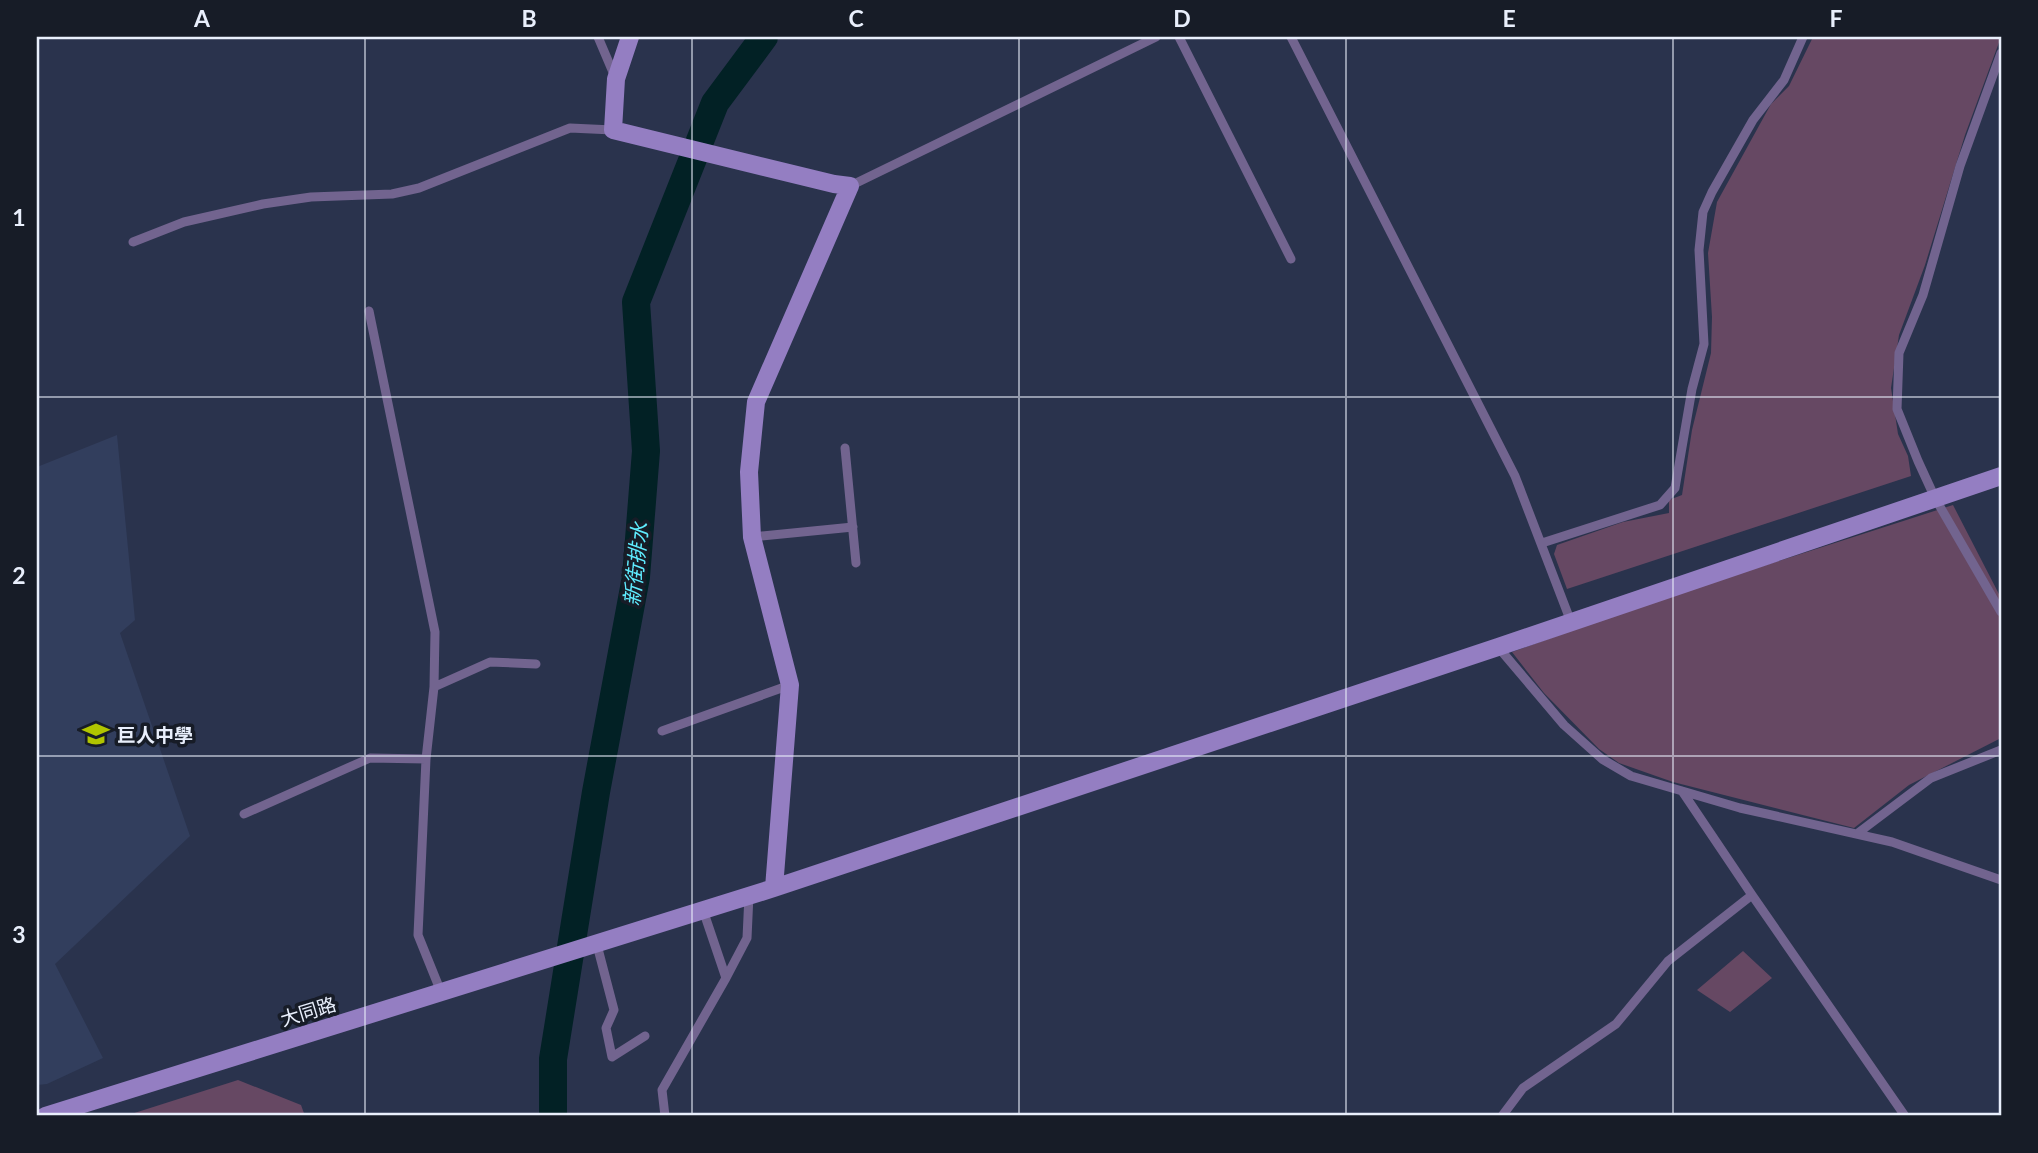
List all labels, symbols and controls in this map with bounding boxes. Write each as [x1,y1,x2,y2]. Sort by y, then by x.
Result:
text: A [193,4,211,32]
text: B [521,4,537,32]
text: C [848,4,864,32]
text: D [1173,4,1191,32]
text: E [1502,4,1516,32]
text: F [1829,4,1843,32]
text: 1 [12,203,26,231]
water label: 新街排水 [618,520,652,607]
text: 2 [12,561,26,589]
school or university icon: 巨人中學 [81,719,111,749]
place label: 巨人中學 [117,723,193,746]
text: 3 [12,920,26,948]
street label: 大同路 [277,992,339,1030]

